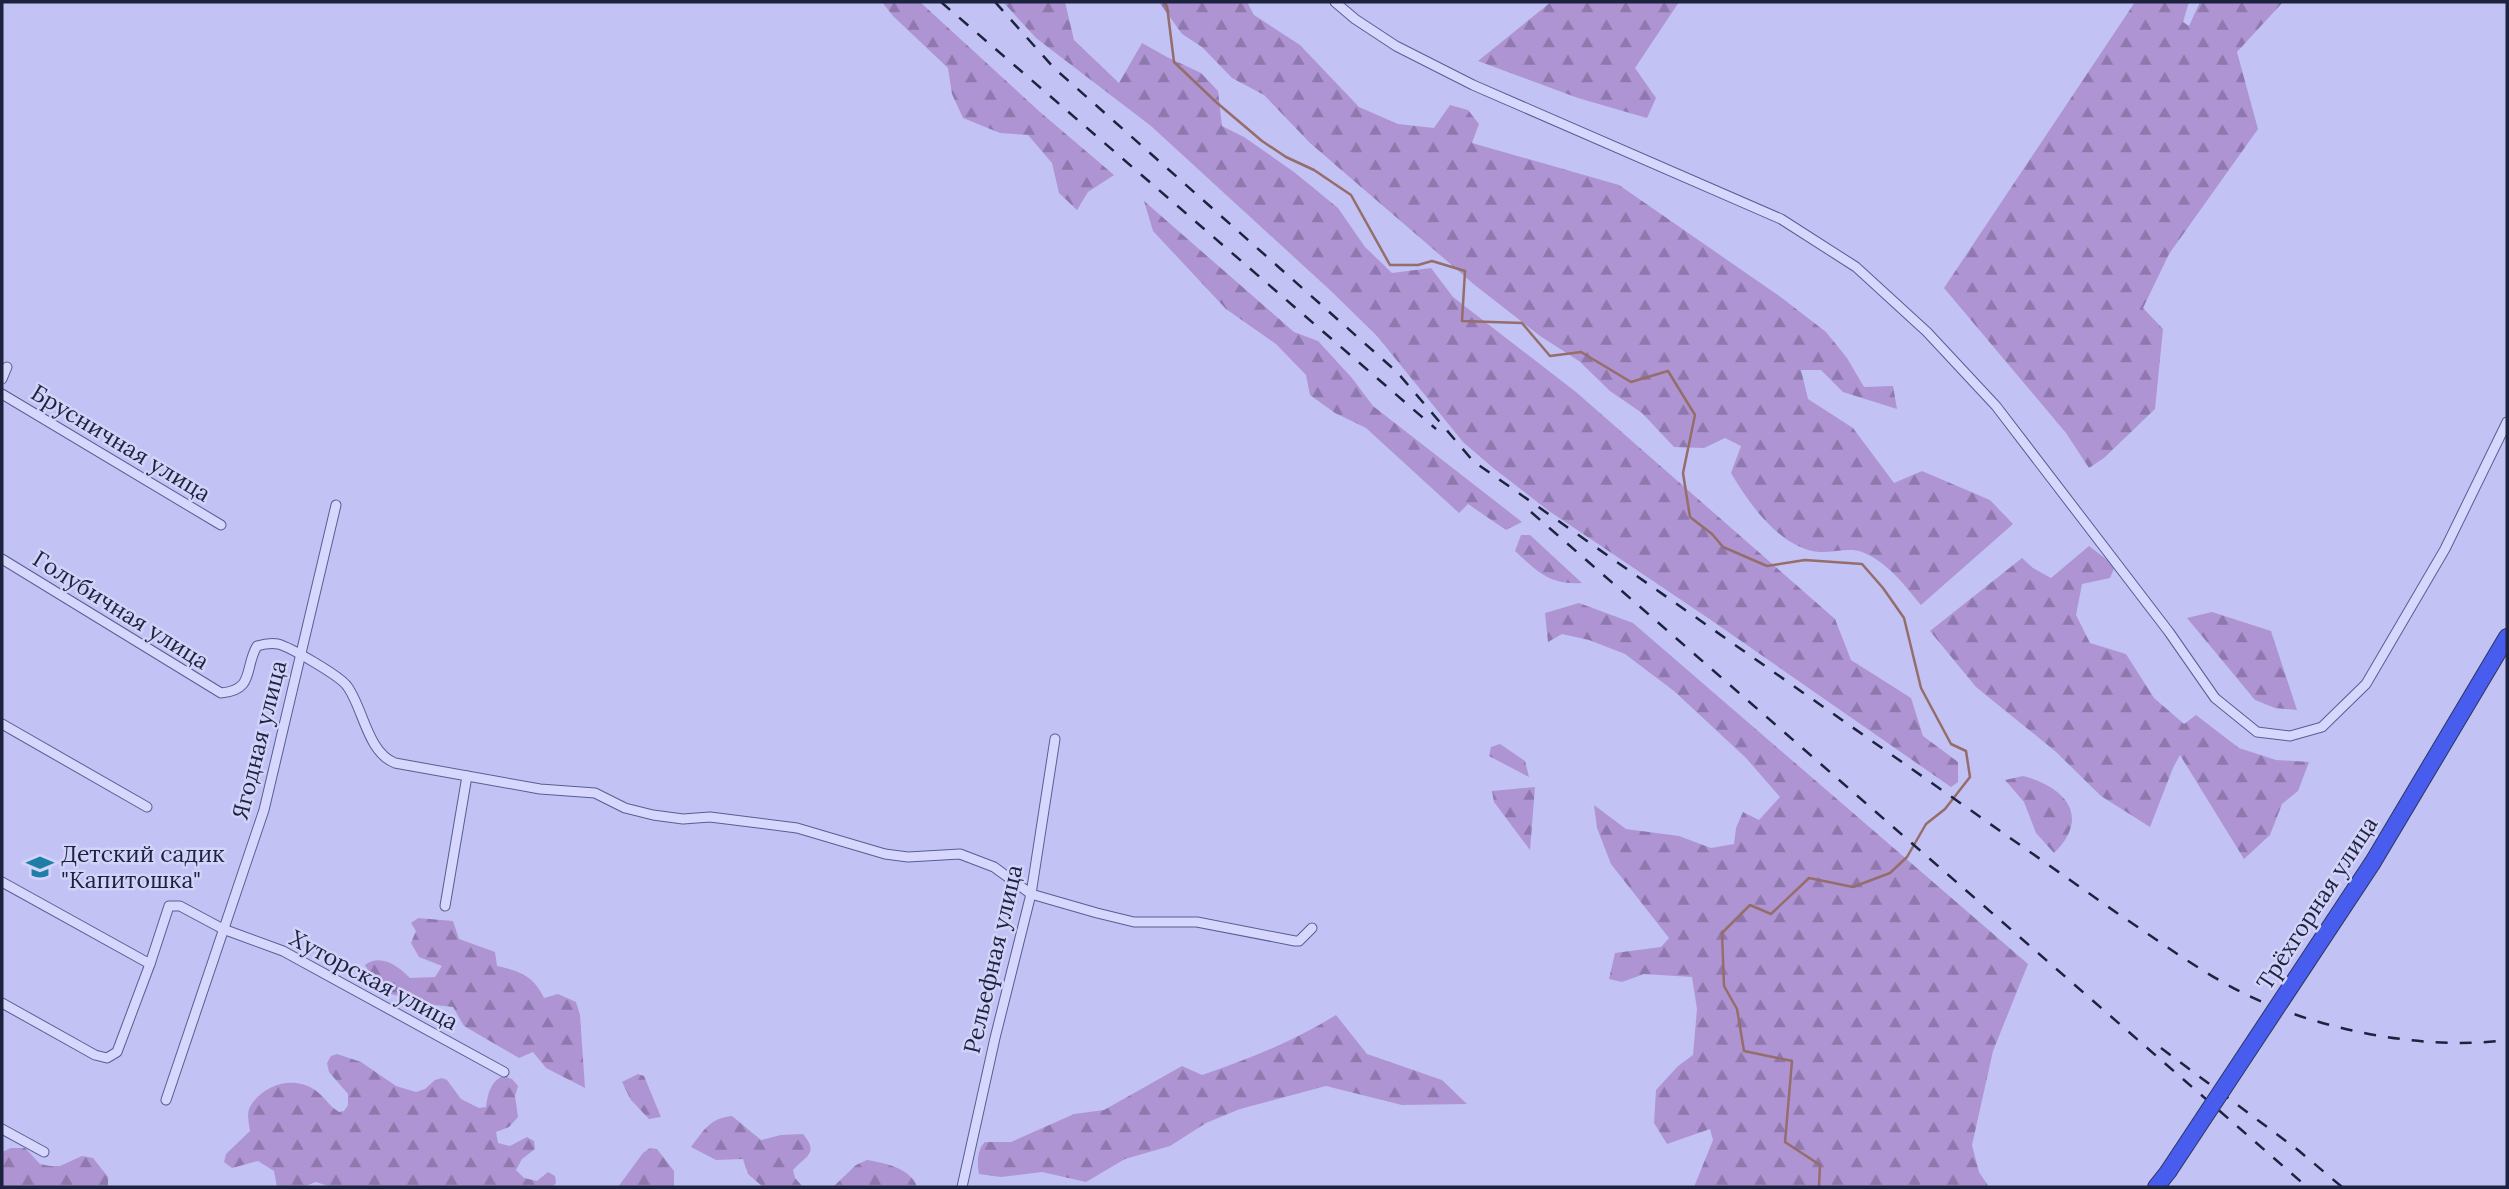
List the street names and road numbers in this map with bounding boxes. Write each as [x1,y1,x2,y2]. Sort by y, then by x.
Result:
street label: Брусничная улица [26,377,216,508]
street label: Голубичная улица [28,544,215,676]
street label: Ягодная улица [225,657,292,823]
street label: Трёхгорная улица [2250,810,2384,995]
street label: Рельефная улица [957,862,1028,1056]
street label: Хуторская улица [285,923,464,1036]

